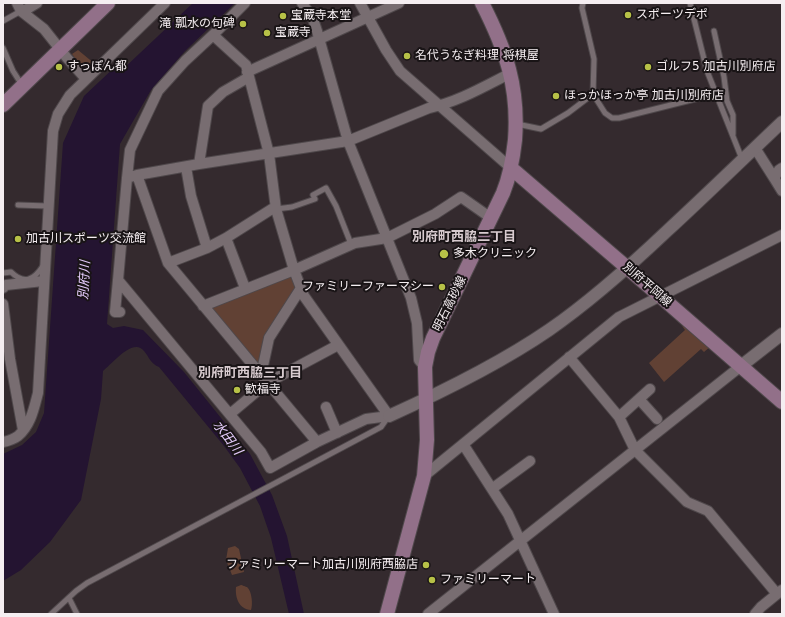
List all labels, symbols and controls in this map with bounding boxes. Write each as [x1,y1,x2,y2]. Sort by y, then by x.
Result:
place label: スポーツデポ [636,8,708,22]
place label: 宝蔵寺本堂 [291,9,351,23]
marker: スポーツデポ [623,10,633,20]
marker: 宝蔵寺本堂 [278,11,288,21]
place label: 滝 瓢水の句碑 [159,17,235,31]
marker: 滝 瓢水の句碑 [238,19,248,29]
place label: 宝蔵寺 [275,26,311,40]
marker: 宝蔵寺 [262,28,272,38]
place label: 名代うなぎ料理 将棋屋 [415,49,539,63]
marker: 名代うなぎ料理 将棋屋 [402,51,412,61]
place label: すっぽん都 [67,60,127,74]
place label: ゴルフ5 加古川別府店 [656,60,775,74]
marker: すっぽん都 [54,62,64,72]
marker: ゴルフ5 加古川別府店 [643,62,653,72]
place label: ほっかほっか亭 加古川別府店 [564,89,724,103]
marker: ほっかほっか亭 加古川別府店 [551,91,561,101]
district label: 別府町西脇二丁目 [412,230,516,246]
place label: 加古川スポーツ交流館 [26,232,146,246]
marker: 加古川スポーツ交流館 [13,234,23,244]
place label: 多木クリニック [453,247,537,261]
marker: 多木クリニック [438,248,450,260]
water label: 別府川 [76,260,94,300]
street label: 別府平岡線 [620,260,674,310]
street label: 明石高砂線 [430,274,470,334]
place label: ファミリーファーマシー [302,280,434,294]
marker: ファミリーファーマシー [437,282,447,292]
district label: 別府町西脇三丁目 [198,366,302,382]
place label: 歓福寺 [245,383,281,397]
marker: 歓福寺 [232,385,242,395]
water label: 水田川 [209,418,245,458]
place label: ファミリーマート加古川別府西脇店 [226,558,418,572]
marker: ファミリーマート加古川別府西脇店 [421,560,431,570]
place label: ファミリーマート [440,573,536,587]
marker: ファミリーマート [427,575,437,585]

